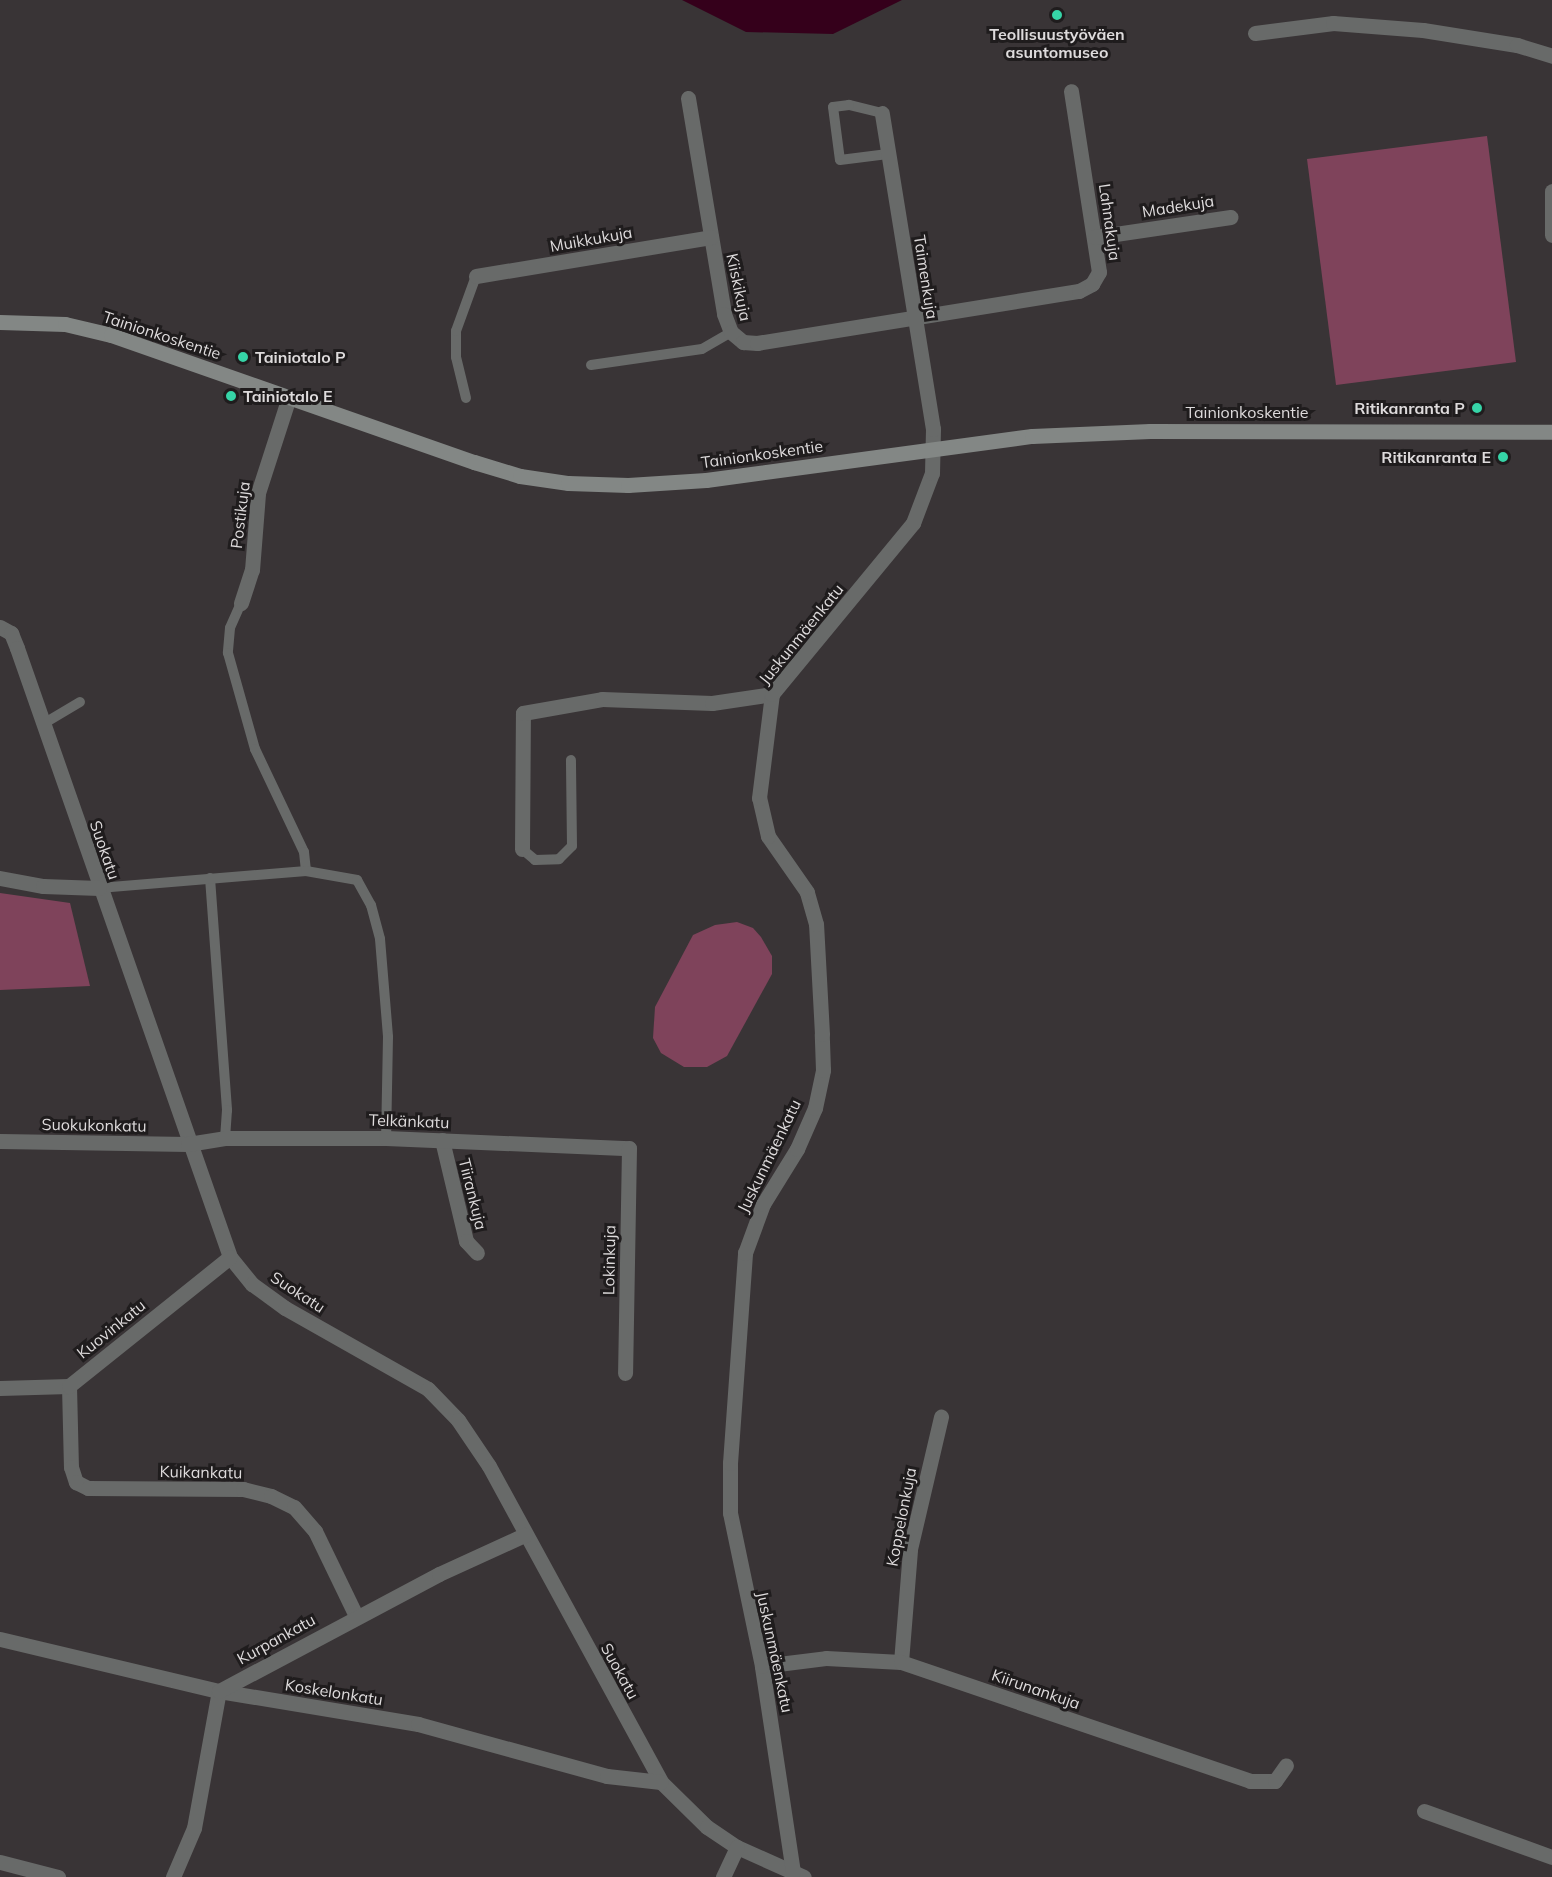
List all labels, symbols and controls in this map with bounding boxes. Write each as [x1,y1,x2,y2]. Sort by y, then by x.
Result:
marker: Teollisuustyöväen asuntomuseo [1050,8,1064,22]
place label: Teollisuustyöväen asuntomuseo [989,24,1125,62]
street label: Lahnakuja [1095,182,1125,262]
street label: Madekuja [1141,191,1215,221]
street label: Muikkukuja [548,222,634,256]
street label: Taimenkuja [910,234,942,320]
street label: Kiiskikuja [722,251,756,323]
street label: Tainionkoskentie [101,307,223,363]
place label: Tainiotalo P [255,347,346,367]
marker: Tainiotalo P [236,350,250,364]
place label: Tainiotalo E [243,386,333,406]
marker: Tainiotalo E [224,389,238,403]
place label: Ritikanranta P [1354,398,1465,418]
marker: Ritikanranta P [1470,401,1484,415]
street label: Tainionkoskentie [1186,402,1308,422]
street label: Tainionkoskentie [700,436,824,472]
place label: Ritikanranta E [1381,447,1491,467]
marker: Ritikanranta E [1496,450,1510,464]
street label: Postikuja [226,480,254,550]
street label: Juskunmäenkatu [755,580,847,688]
street label: Suokatu [86,818,124,882]
street label: Juskunmäenkatu [733,1096,805,1216]
street label: Telkänkatu [368,1110,450,1132]
street label: Suokukonkatu [41,1114,147,1136]
street label: Tiirankuja [455,1156,491,1232]
street label: Lokinkuja [599,1225,619,1295]
street label: Suokatu [267,1267,329,1317]
street label: Kuovinkatu [73,1296,149,1362]
street label: Kuikankatu [159,1462,243,1482]
street label: Koppelonkuja [882,1466,920,1568]
street label: Juskunmäenkatu [753,1590,797,1714]
street label: Kurpankatu [234,1610,318,1668]
street label: Suokatu [597,1640,643,1702]
street label: Kiirunankuja [989,1665,1083,1713]
street label: Koskelonkatu [284,1675,384,1709]

